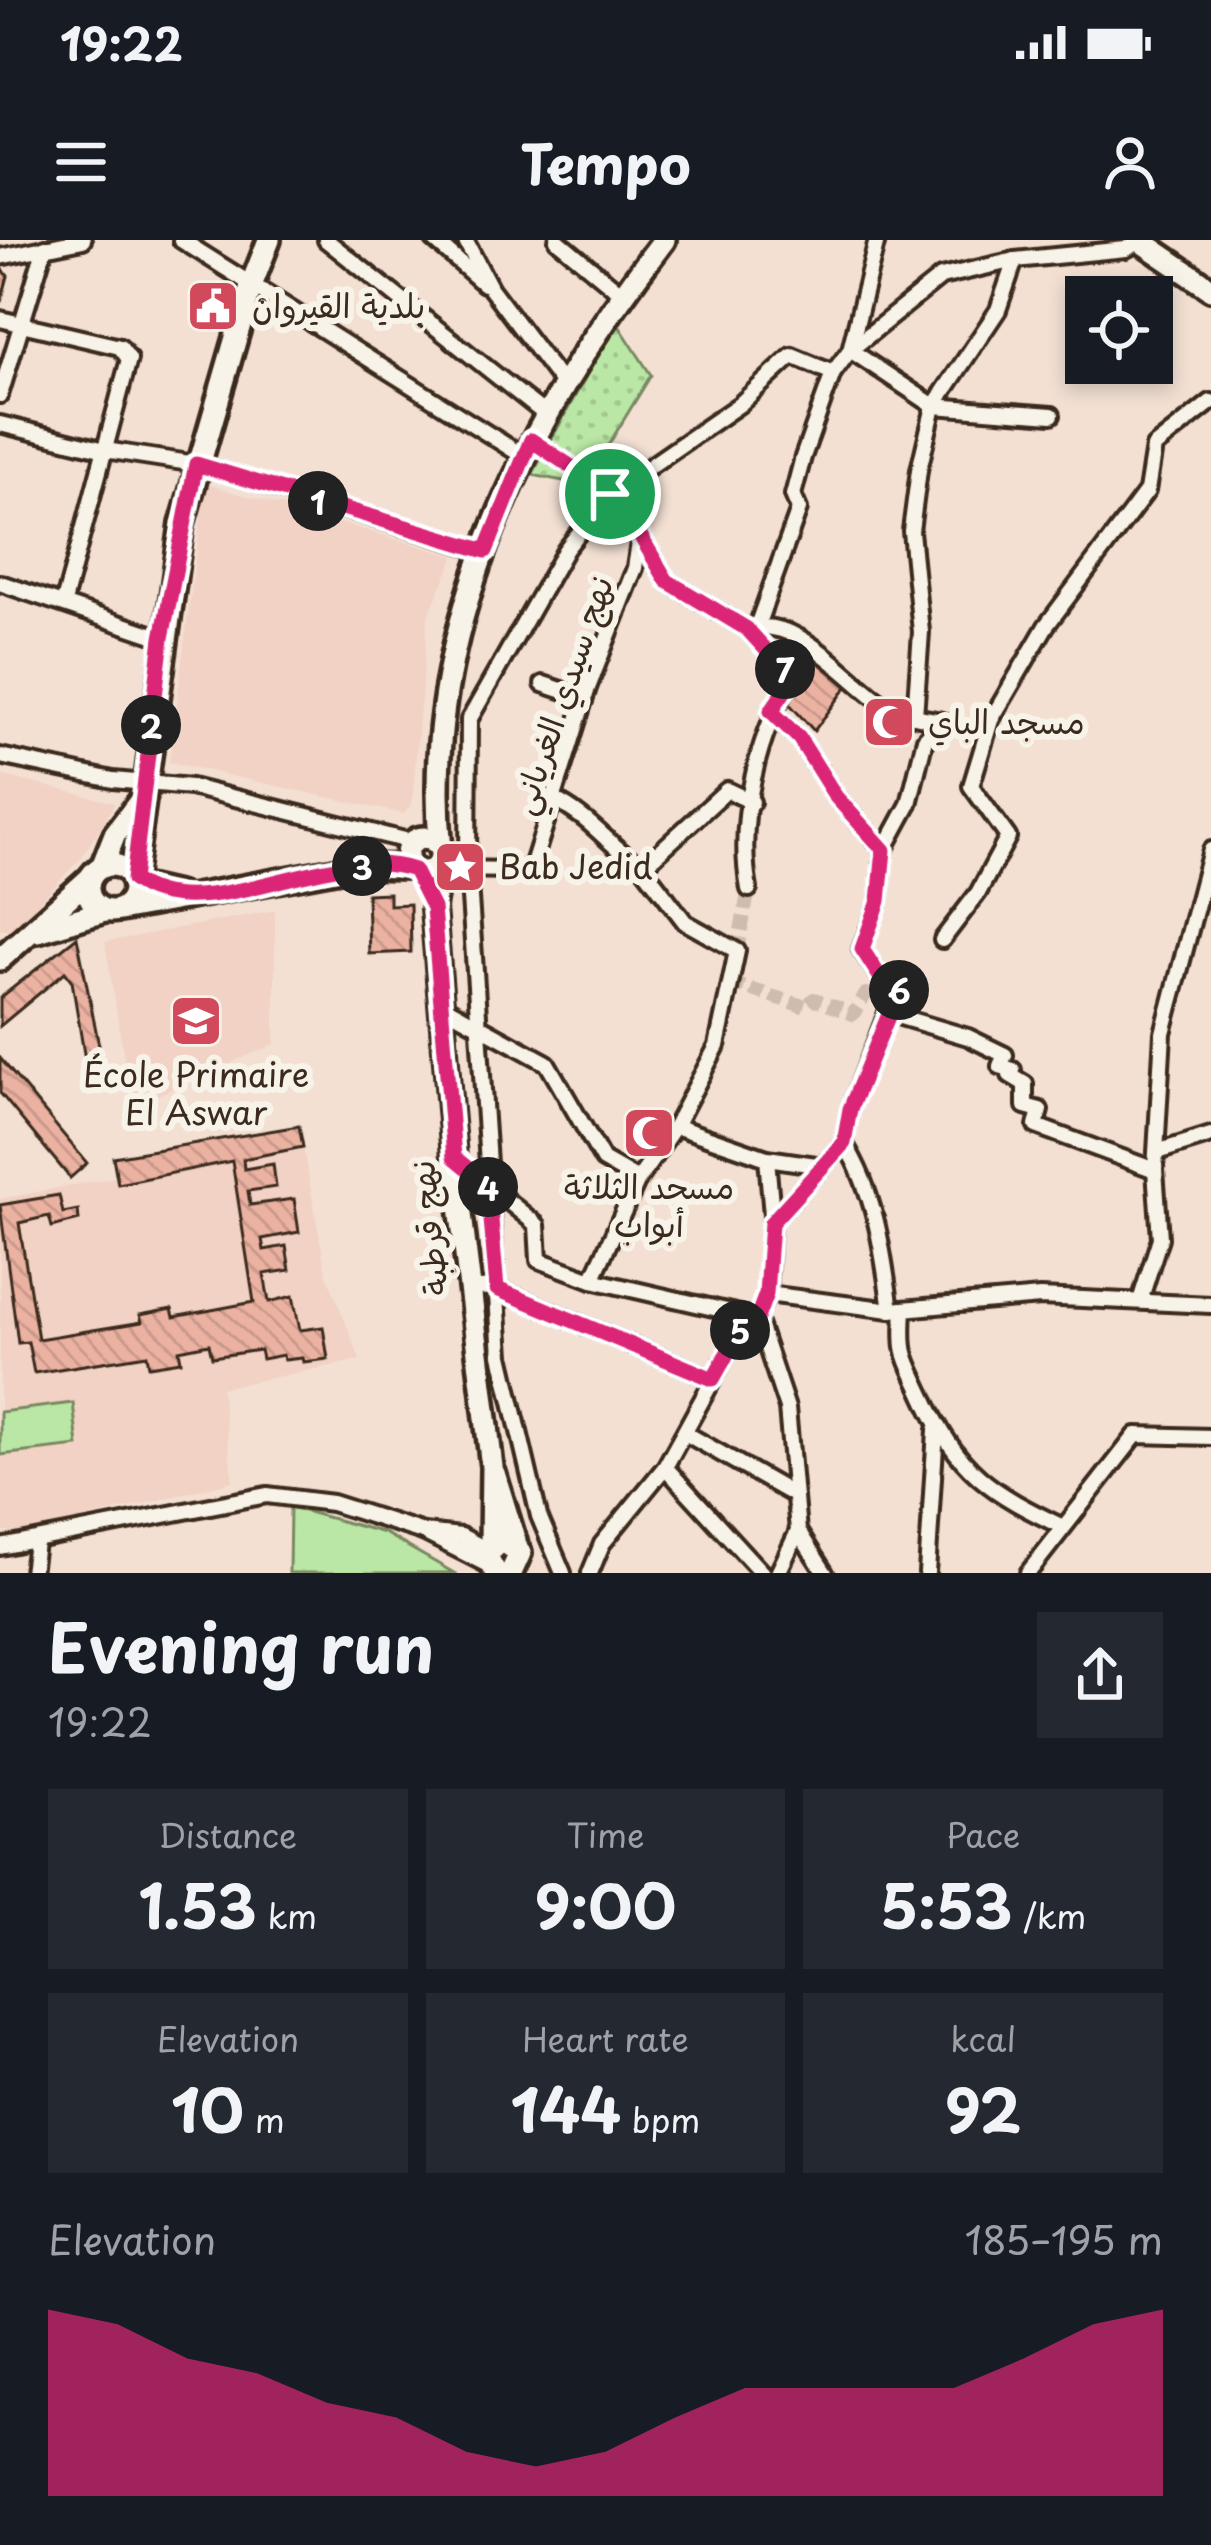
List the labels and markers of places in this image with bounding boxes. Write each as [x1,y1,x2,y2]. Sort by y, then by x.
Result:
public building icon: بلدية القيروان [185,278,241,334]
place label: بلدية القيروان [252,279,425,329]
pin [559,443,661,545]
pin: 1 [288,471,348,531]
pin: 7 [755,639,815,699]
mosque icon: مسجد الباي [861,694,917,750]
pin: 2 [121,695,181,755]
place label: مسجد الباي [928,695,1085,746]
pin: 3 [332,836,392,896]
place icon: Bab Jedid [432,839,488,895]
place label: Bab Jedid [499,840,653,890]
pin: 6 [869,960,929,1020]
school or university icon: École Primaire El Aswar [168,993,224,1049]
place label: École Primaire El Aswar [83,1048,309,1136]
mosque icon: مسجد الثلاثة أبواب [621,1105,677,1161]
pin: 4 [458,1157,518,1217]
place label: مسجد الثلاثة أبواب [564,1160,734,1248]
pin: 5 [710,1300,770,1360]

